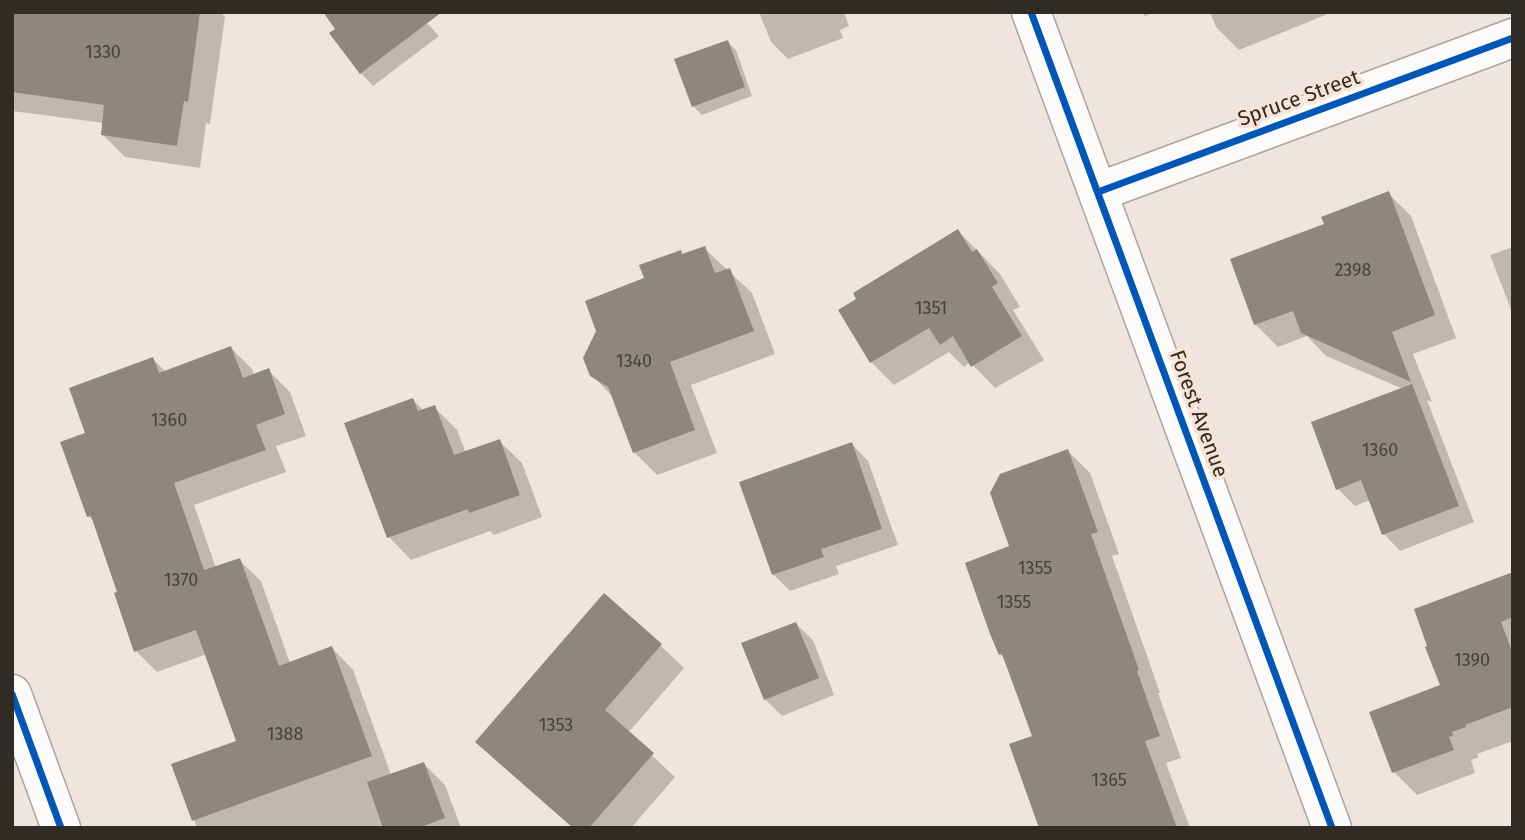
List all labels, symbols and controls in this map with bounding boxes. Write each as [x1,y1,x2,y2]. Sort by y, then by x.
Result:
house number: 1330 [85,42,121,64]
street label: Spruce Street [1235,65,1363,133]
house number: 2398 [1335,260,1371,282]
house number: 1351 [915,298,947,320]
street label: Forest Avenue [1163,347,1233,481]
house number: 1340 [616,351,652,373]
house number: 1360 [151,410,187,432]
house number: 1360 [1362,440,1398,462]
house number: 1355 [1018,558,1052,580]
house number: 1370 [164,570,198,592]
house number: 1355 [997,592,1031,614]
house number: 1390 [1454,650,1490,672]
house number: 1353 [539,715,573,737]
house number: 1388 [267,724,303,746]
house number: 1365 [1091,770,1127,792]

